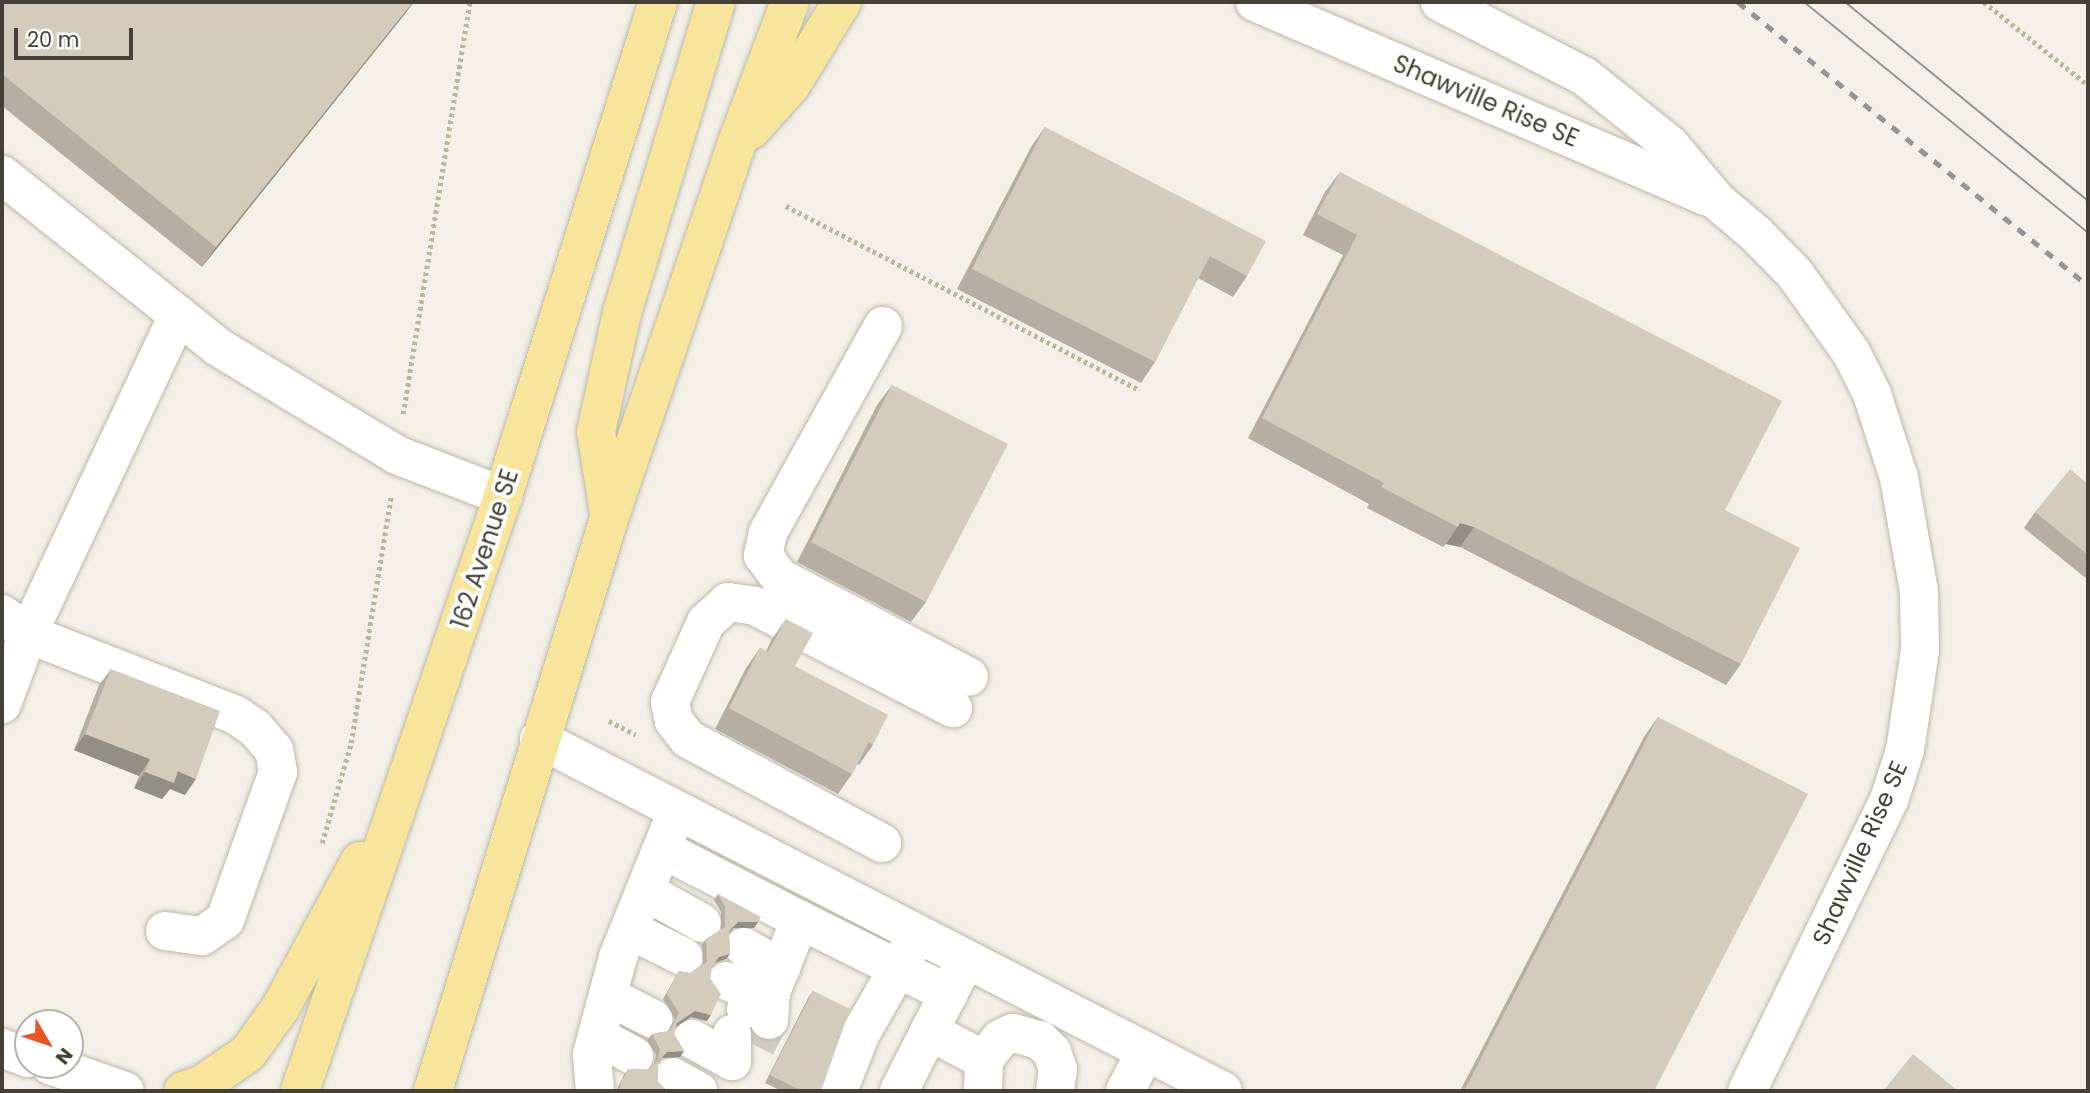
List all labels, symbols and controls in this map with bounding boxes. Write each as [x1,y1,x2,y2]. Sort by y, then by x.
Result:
scale bar [18,14,136,58]
text: 20 m [27,25,80,54]
street label: Shawville Rise SE [1389,49,1583,153]
street label: 162 Avenue SE [446,466,524,632]
street label: Shawville Rise SE [1806,756,1914,950]
north arrow [14,1009,84,1079]
text: N [49,1042,79,1070]

